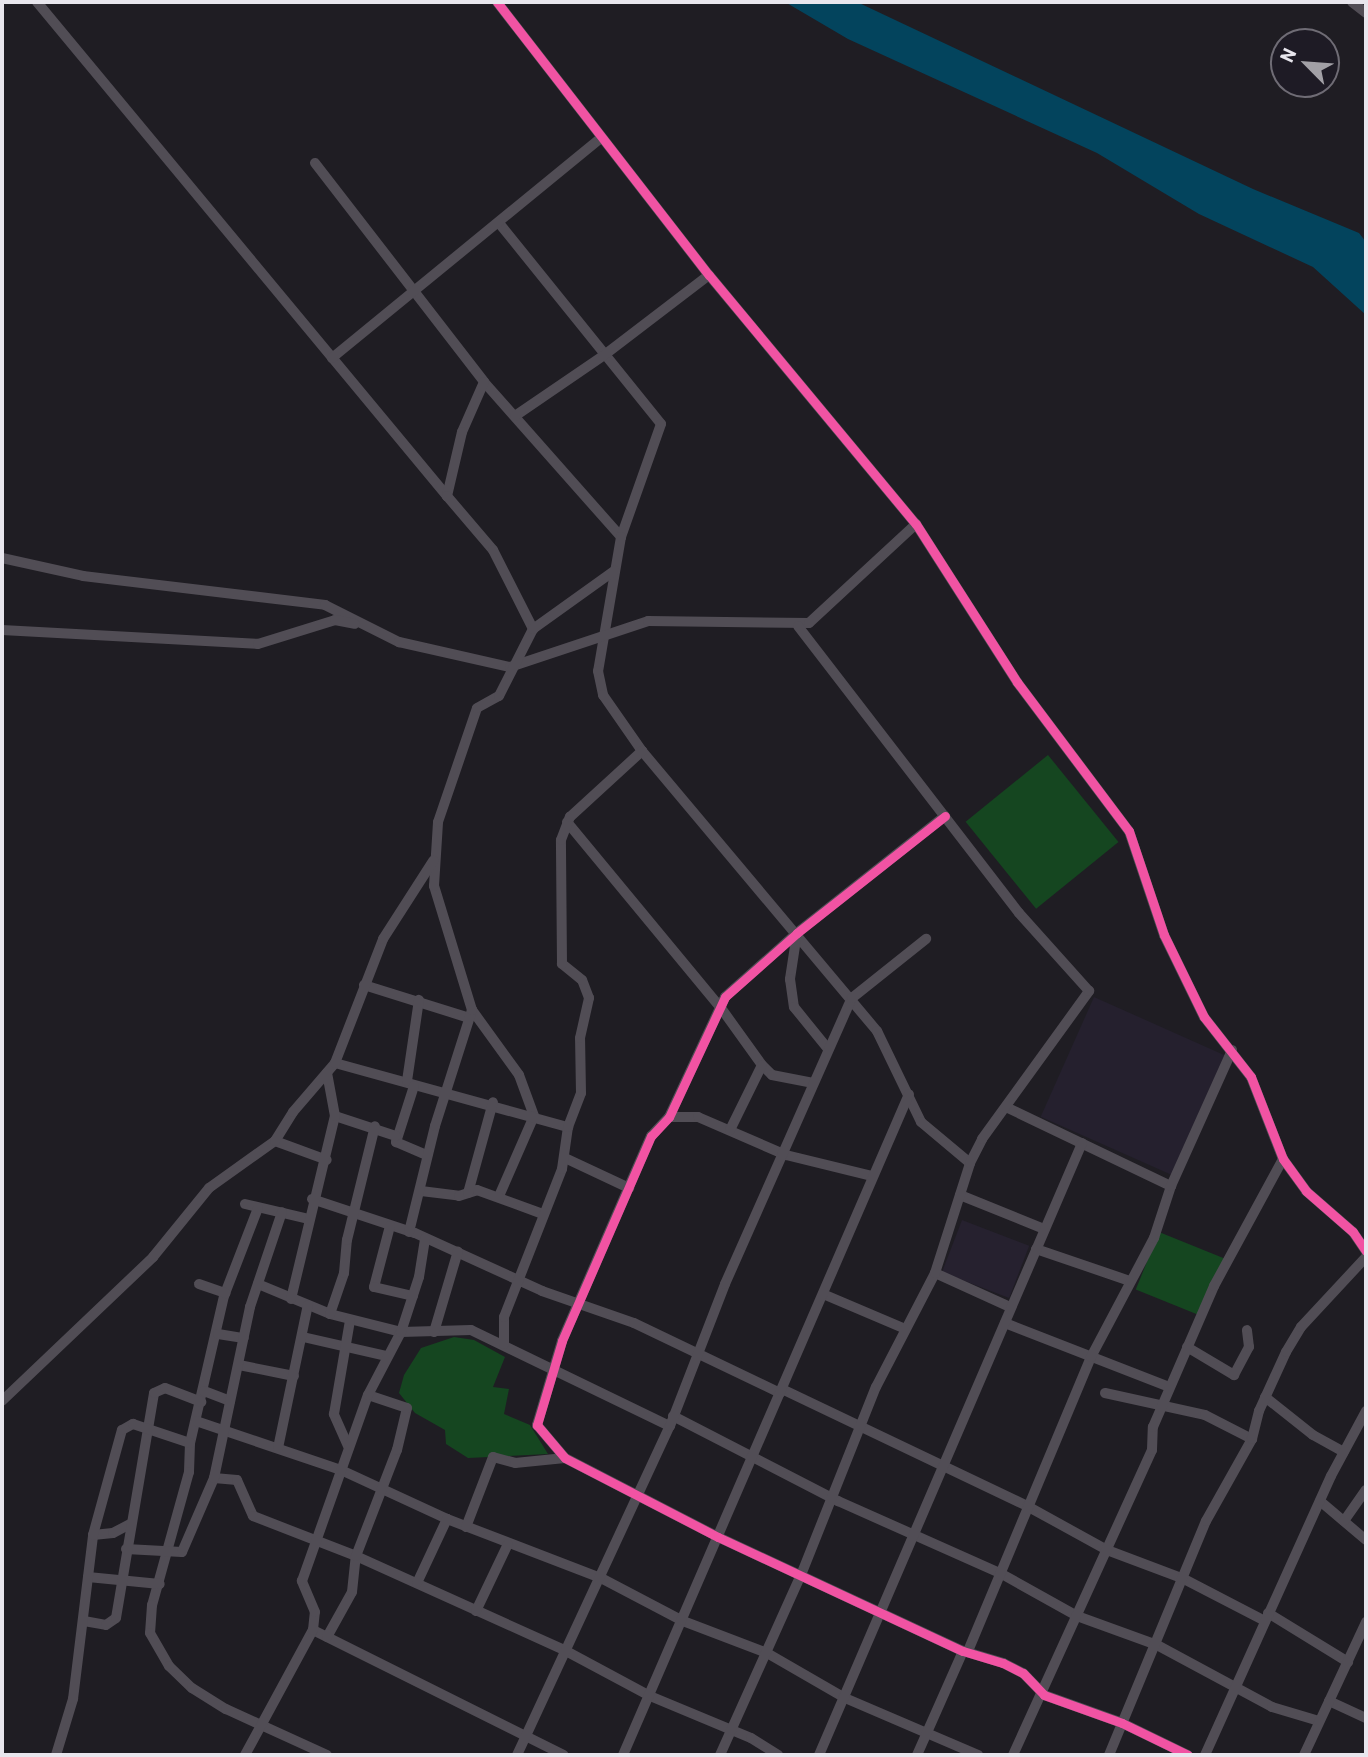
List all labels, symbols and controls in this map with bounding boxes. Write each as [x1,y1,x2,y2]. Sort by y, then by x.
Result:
north arrow [1270,28,1340,98]
text: N [1274,44,1300,65]

